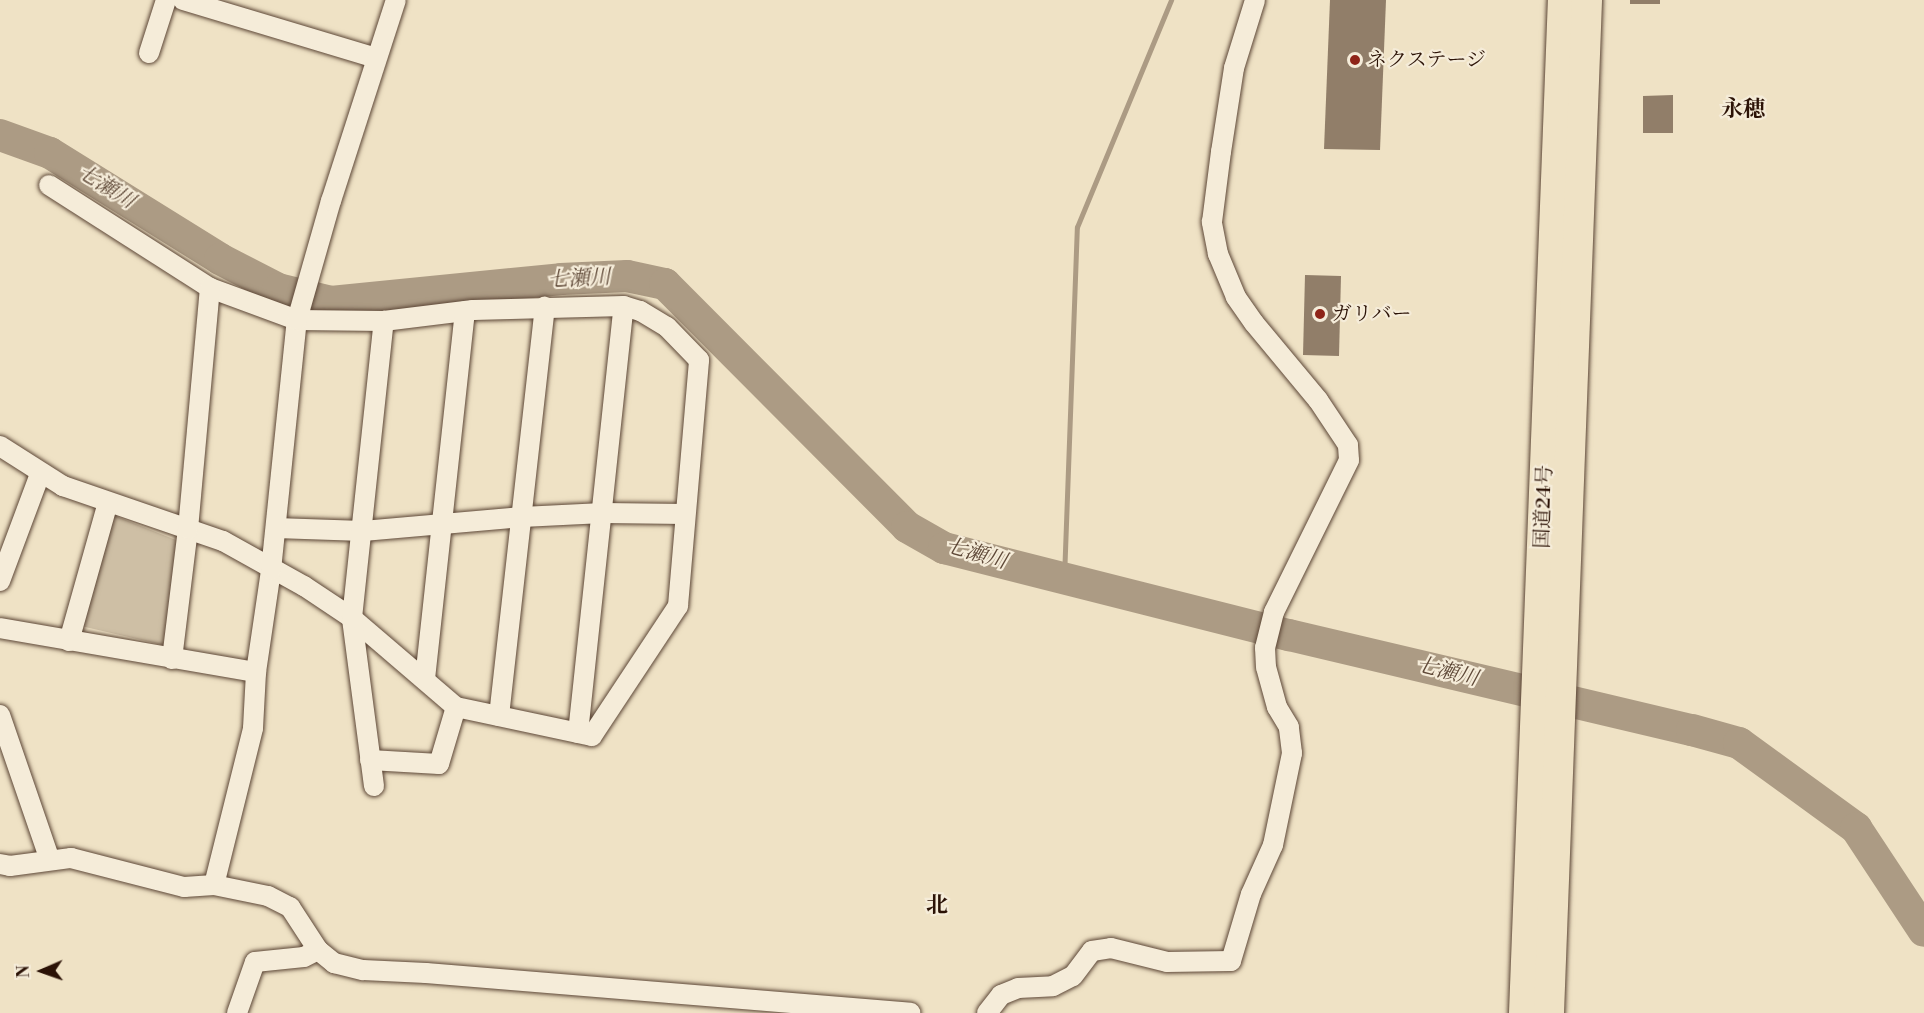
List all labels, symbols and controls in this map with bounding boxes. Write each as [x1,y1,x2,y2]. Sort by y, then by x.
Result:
place label: ネクステージ [1367,48,1487,72]
marker: ネクステージ [1348,53,1362,67]
district label: 永穂 [1721,97,1765,123]
water label: 七瀬川 [73,160,139,214]
water label: 七瀬川 [547,265,611,293]
place label: ガリバー [1332,302,1412,326]
marker: ガリバー [1313,307,1327,321]
street label: 国道24号 [1531,465,1557,549]
water label: 七瀬川 [942,533,1010,575]
water label: 七瀬川 [1413,652,1481,692]
district label: 北 [926,893,948,919]
north arrow [12,941,72,1001]
text: N [14,965,34,978]

